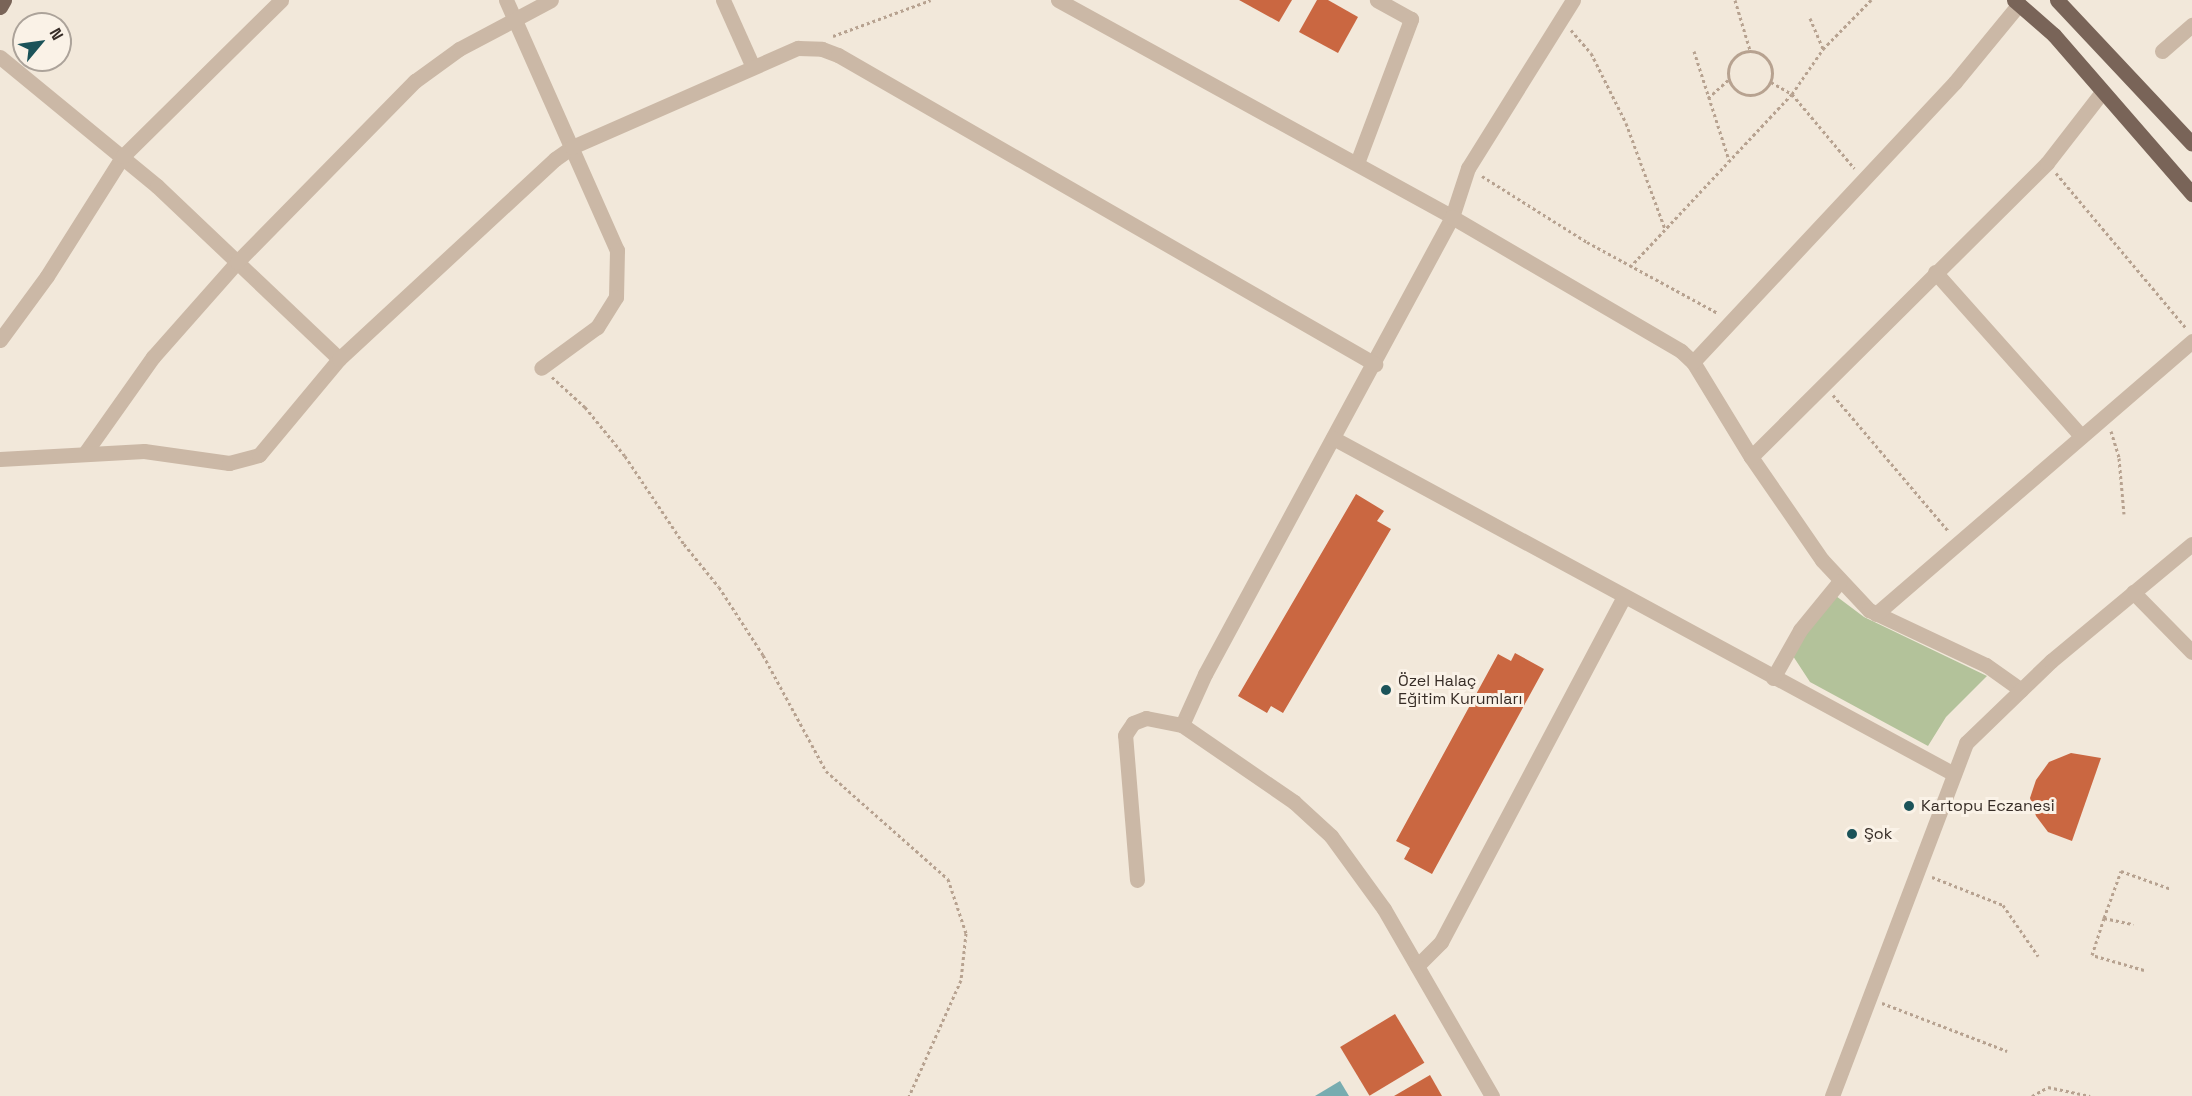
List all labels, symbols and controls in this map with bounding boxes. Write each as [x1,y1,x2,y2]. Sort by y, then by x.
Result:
north arrow [12,12,72,72]
text: N [45,24,68,44]
place label: Özel Halaç Eğitim Kurumları [1398,671,1522,709]
marker: Özel Halaç Eğitim Kurumları [1379,683,1393,697]
place label: Kartopu Eczanesi [1921,796,2055,816]
marker: Kartopu Eczanesi [1902,799,1916,813]
place label: Şok [1864,824,1892,844]
marker: Şok [1845,827,1859,841]

